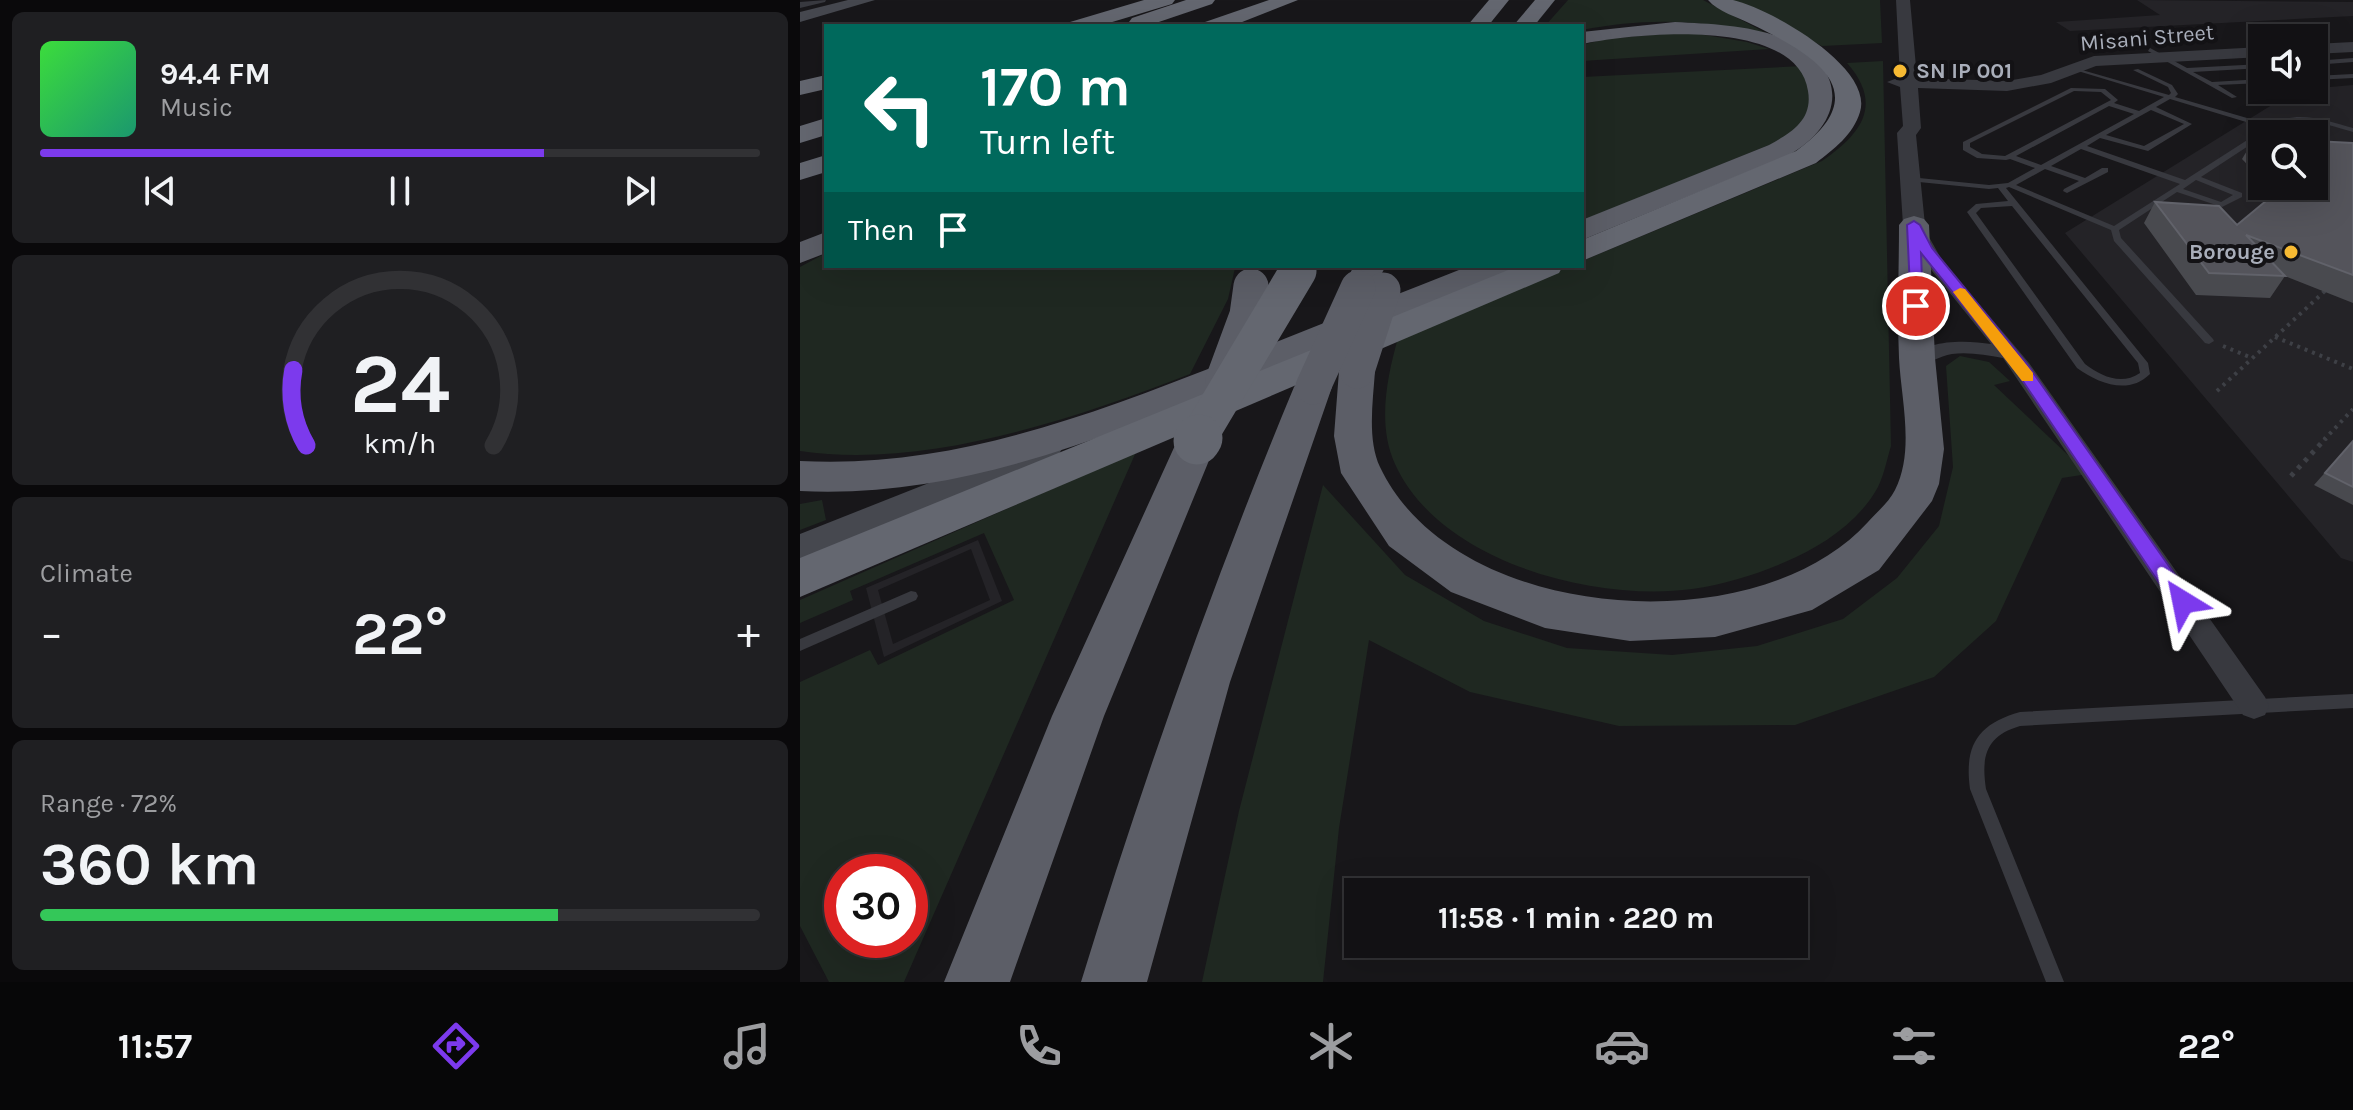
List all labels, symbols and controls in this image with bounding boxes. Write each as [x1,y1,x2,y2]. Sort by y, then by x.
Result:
street label: Misani Street [2079,19,2215,57]
map controls [2248,24,2328,200]
button: sound [2248,24,2328,104]
text: 170 m [980,54,1131,119]
text: 94.4 FM [160,56,271,92]
icon: left [848,56,952,160]
place label: SN IP 001 [1916,58,2012,84]
marker: SN IP 001 [1891,62,1909,80]
text: Music [160,92,233,123]
button: search [2248,120,2328,200]
text: Turn left [980,121,1115,163]
icon: previous [138,169,182,213]
icon: pause [378,169,422,213]
icon: next [618,169,662,213]
icon: arrive [931,208,975,252]
text: Then [848,212,915,248]
place label: Borouge [2189,239,2275,265]
marker: Borouge [2282,243,2300,261]
pin [1882,272,1950,340]
icon: arrive [1894,284,1938,328]
text: 24 [350,335,450,432]
text: km/h [364,427,436,460]
text: Climate [40,558,133,589]
position arrow [2141,560,2225,644]
text: 22° [352,599,448,669]
text: − [40,608,63,659]
text: + [737,608,760,659]
text: Range · 72% [40,788,177,819]
text: 360 km [40,829,259,899]
speed limit sign: 30 [824,854,928,958]
text: 11:58 · 1 min · 220 m [1438,900,1714,936]
icon: directions [428,1018,484,1074]
icon: music [719,1018,775,1074]
icon: phone [1011,1018,1067,1074]
icon: climate [1303,1018,1359,1074]
icon: car [1594,1018,1650,1074]
icon: filters [1886,1018,1942,1074]
text: 11:57 [118,1025,192,1067]
text: 22° [2178,1025,2235,1067]

